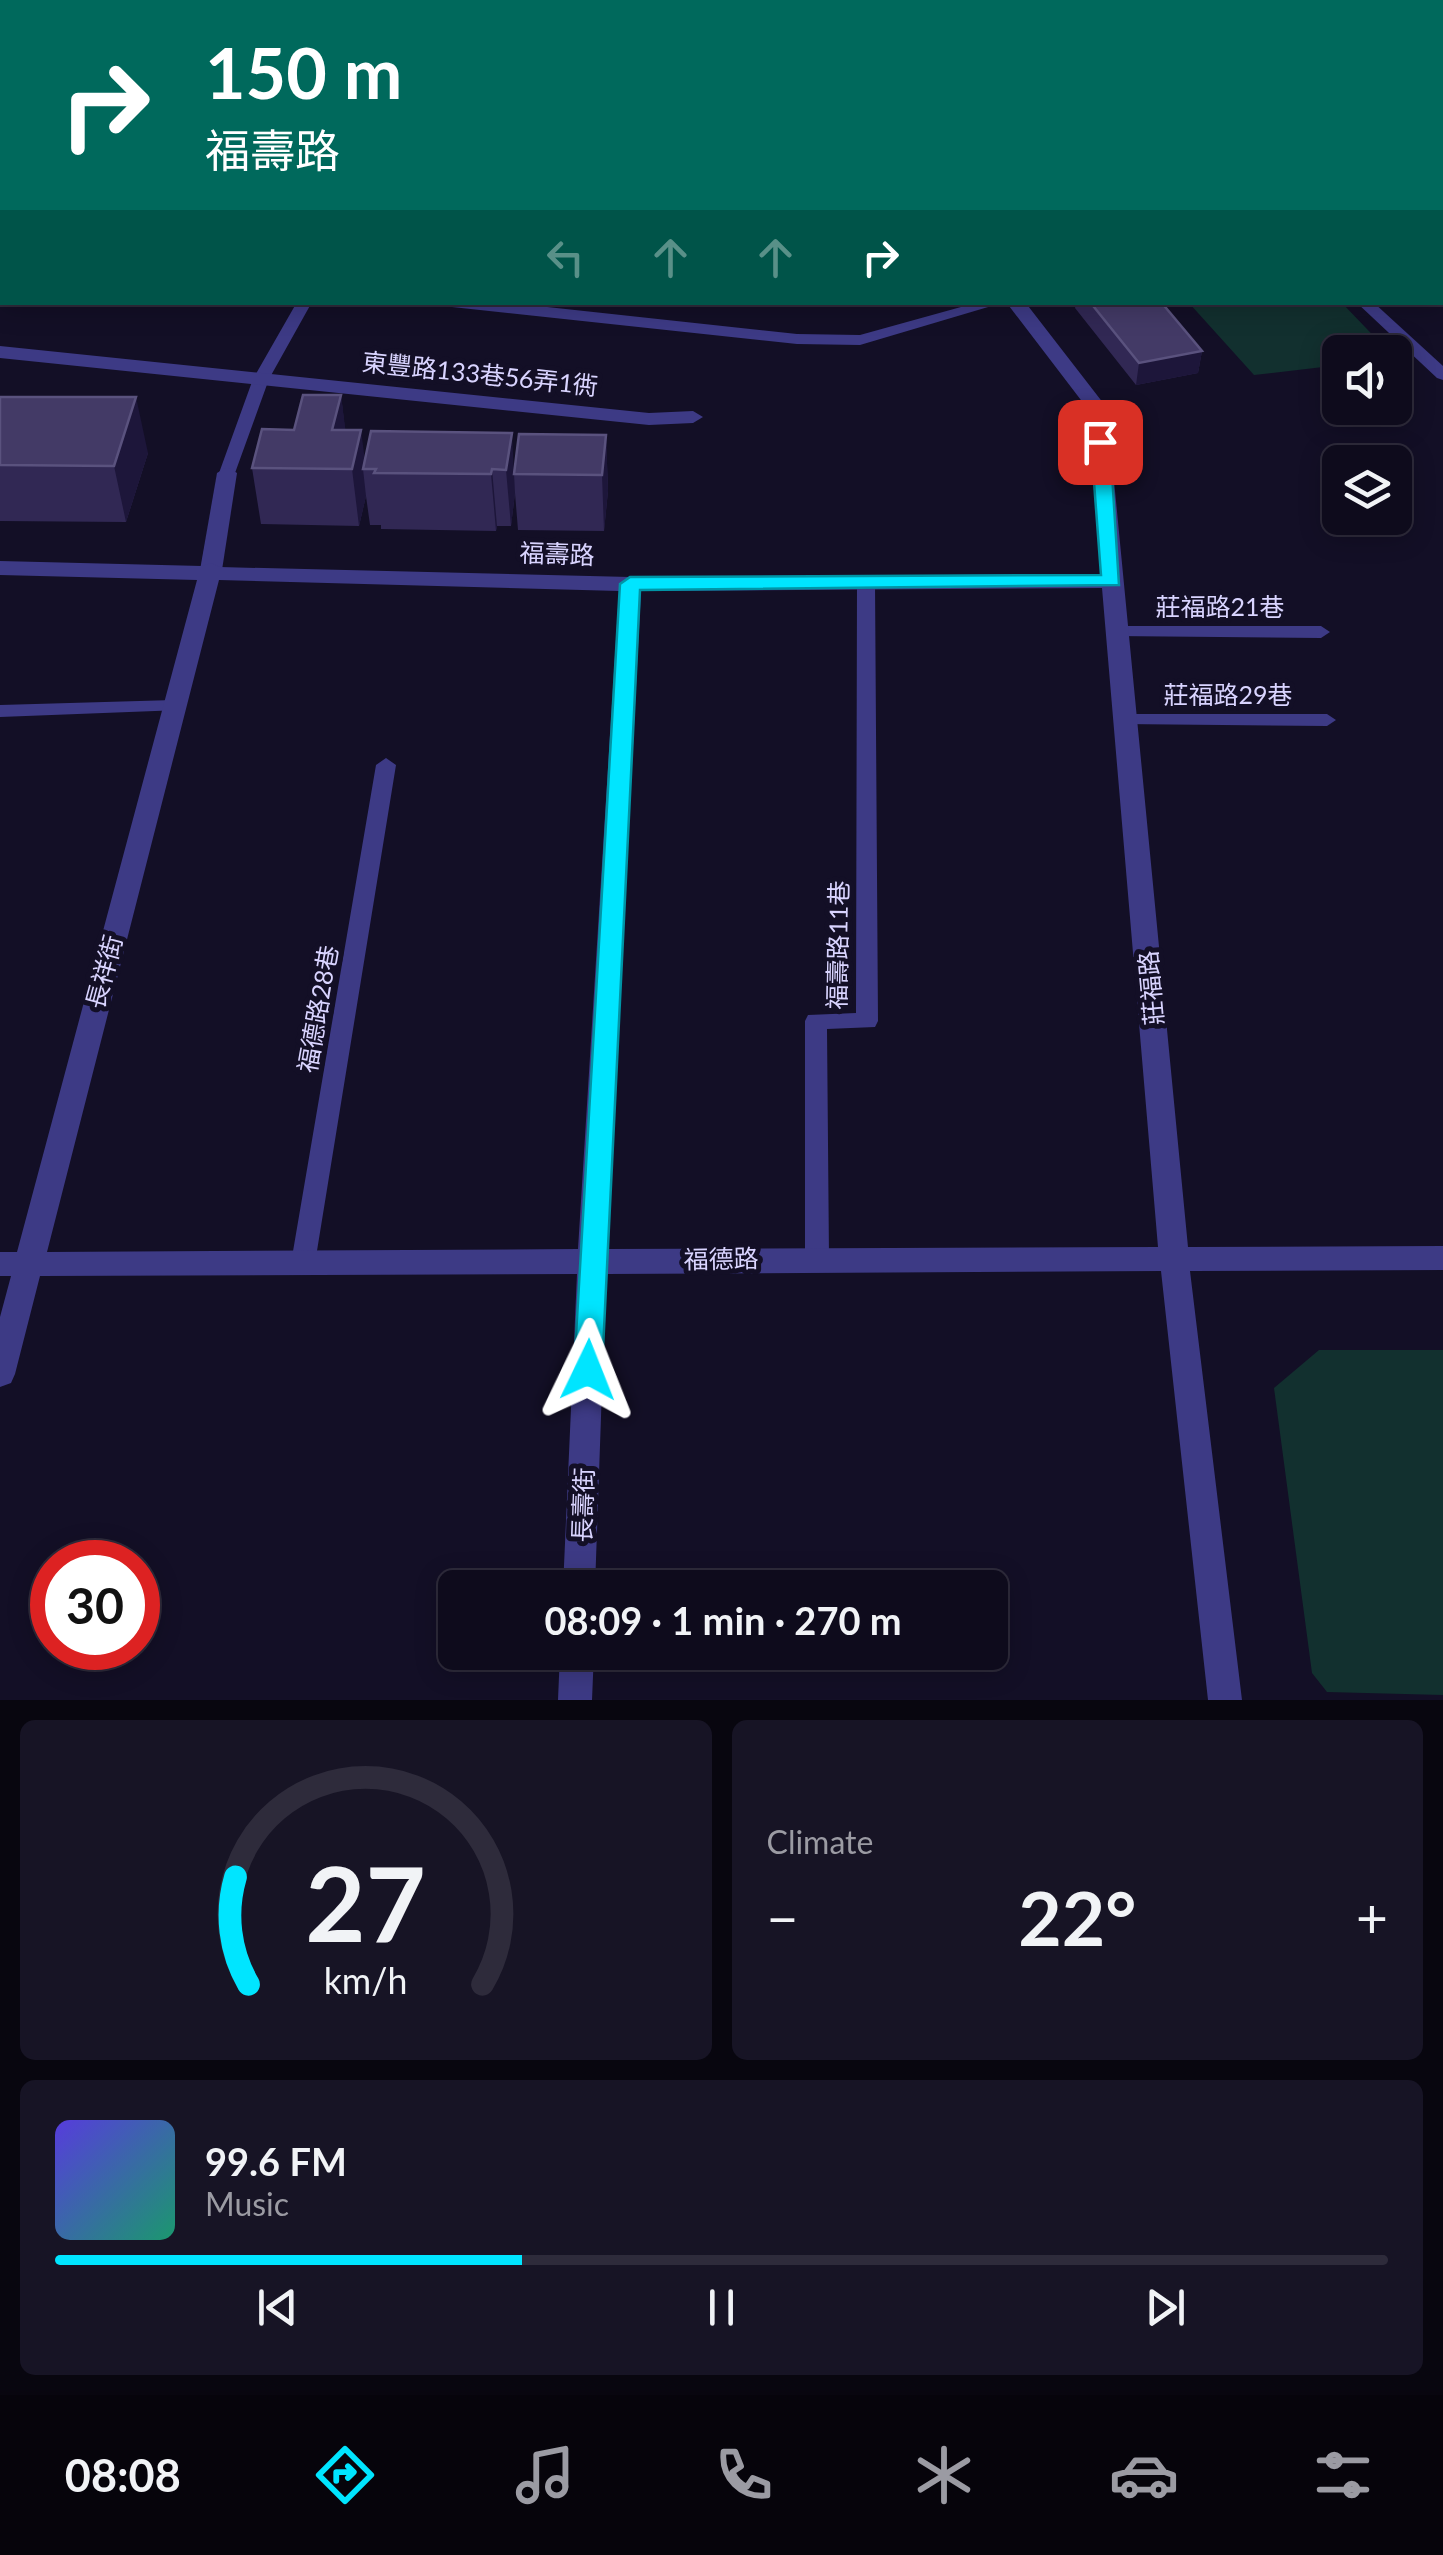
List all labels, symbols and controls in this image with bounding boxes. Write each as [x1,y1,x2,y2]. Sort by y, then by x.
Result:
text: 150 m [205,30,402,114]
icon: right [40,40,170,170]
text: 福壽路 [205,123,340,177]
icon: left [538,230,593,285]
icon: ahead [643,230,698,285]
icon: ahead [748,230,803,285]
icon: right [853,230,908,285]
map controls [1322,335,1412,535]
button: sound [1322,335,1412,425]
street label: 東豐路133巷56弄1衖 [361,346,600,400]
pin [1058,400,1143,485]
icon: arrive [1073,415,1128,470]
button: layers [1322,445,1412,535]
street label: 福壽路 [519,537,595,569]
street label: 莊福路21巷 [1155,591,1285,621]
street label: 莊福路29巷 [1163,679,1293,709]
street label: 福壽路11巷 [821,880,853,1010]
street label: 長祥街 [79,932,127,1012]
street label: 福德路28巷 [291,943,343,1075]
street label: 莊福路 [1132,949,1168,1027]
street label: 福德路 [683,1242,759,1274]
position arrow [536,1318,640,1422]
street label: 長壽街 [566,1467,598,1543]
speed limit sign: 30 [30,1540,160,1670]
text: 08:09 · 1 min · 270 m [544,1597,902,1643]
text: Climate [767,1822,873,1861]
text: 27 [305,1839,426,1964]
text: 22° [1018,1872,1136,1962]
text: − [767,1884,798,1950]
text: + [1356,1884,1388,1950]
text: km/h [324,1959,408,2002]
text: 99.6 FM [205,2138,347,2184]
text: Music [205,2184,289,2223]
icon: previous [250,2280,305,2335]
icon: pause [694,2280,749,2335]
icon: next [1138,2280,1193,2335]
icon: directions [310,2440,380,2510]
icon: music [510,2440,580,2510]
icon: phone [709,2440,779,2510]
icon: climate [909,2440,979,2510]
icon: car [1109,2440,1179,2510]
icon: filters [1308,2440,1378,2510]
text: 08:08 [65,2448,181,2502]

